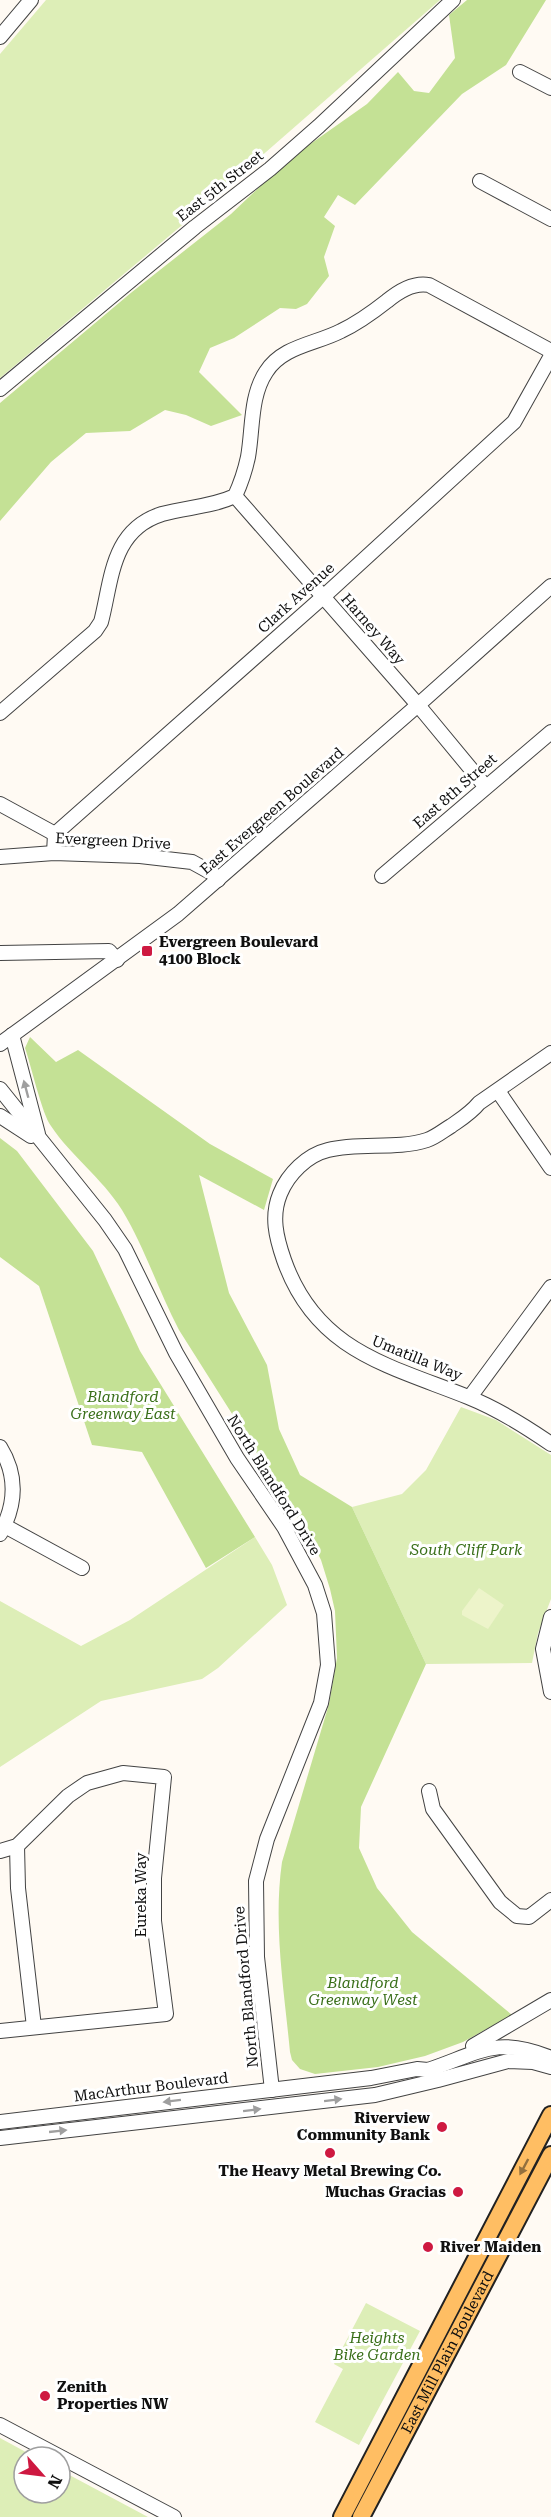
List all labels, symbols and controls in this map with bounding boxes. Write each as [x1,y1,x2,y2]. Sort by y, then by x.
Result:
street label: East 5th Street [173,146,267,225]
street label: Clark Avenue [254,559,338,637]
street label: Harney Way [337,590,409,668]
street label: East Evergreen Boulevard [196,743,348,878]
street label: East 8th Street [410,750,501,832]
street label: Evergreen Drive [55,829,171,853]
place label: Evergreen Boulevard 4100 Block [159,933,318,968]
marker: Evergreen Boulevard 4100 Block [140,944,154,958]
one-way arrow [21,1079,30,1097]
street label: Umatilla Way [369,1332,465,1384]
park label: Blandford Greenway East [70,1388,176,1423]
street label: North Blandford Drive [223,1411,325,1559]
park label: South Cliff Park [409,1541,523,1559]
street label: Eureka Way [132,1852,150,1938]
street label: North Blandford Drive [230,1905,262,2069]
park label: Blandford Greenway West [308,1974,418,2009]
street label: MacArthur Boulevard [73,2069,230,2105]
one-way arrow [323,2095,342,2105]
one-way arrow [163,2097,182,2106]
one-way arrow [242,2105,261,2114]
place label: Riverview Community Bank [297,2109,431,2144]
marker: Riverview Community Bank [435,2120,449,2134]
one-way arrow [49,2127,68,2136]
marker: The Heavy Metal Brewing Co. [323,2146,337,2160]
one-way arrow [519,2159,529,2176]
place label: The Heavy Metal Brewing Co. [218,2162,442,2180]
place label: Muchas Gracias [325,2183,446,2201]
marker: Muchas Gracias [451,2185,465,2199]
place label: River Maiden [440,2238,541,2256]
marker: River Maiden [421,2240,435,2254]
street label: East Mill Plain Boulevard [397,2268,498,2437]
park label: Heights Bike Garden [332,2329,421,2364]
place label: Zenith Properties NW [57,2378,169,2413]
marker: Zenith Properties NW [38,2389,52,2403]
north arrow [12,2445,72,2505]
text: N [44,2472,66,2492]

